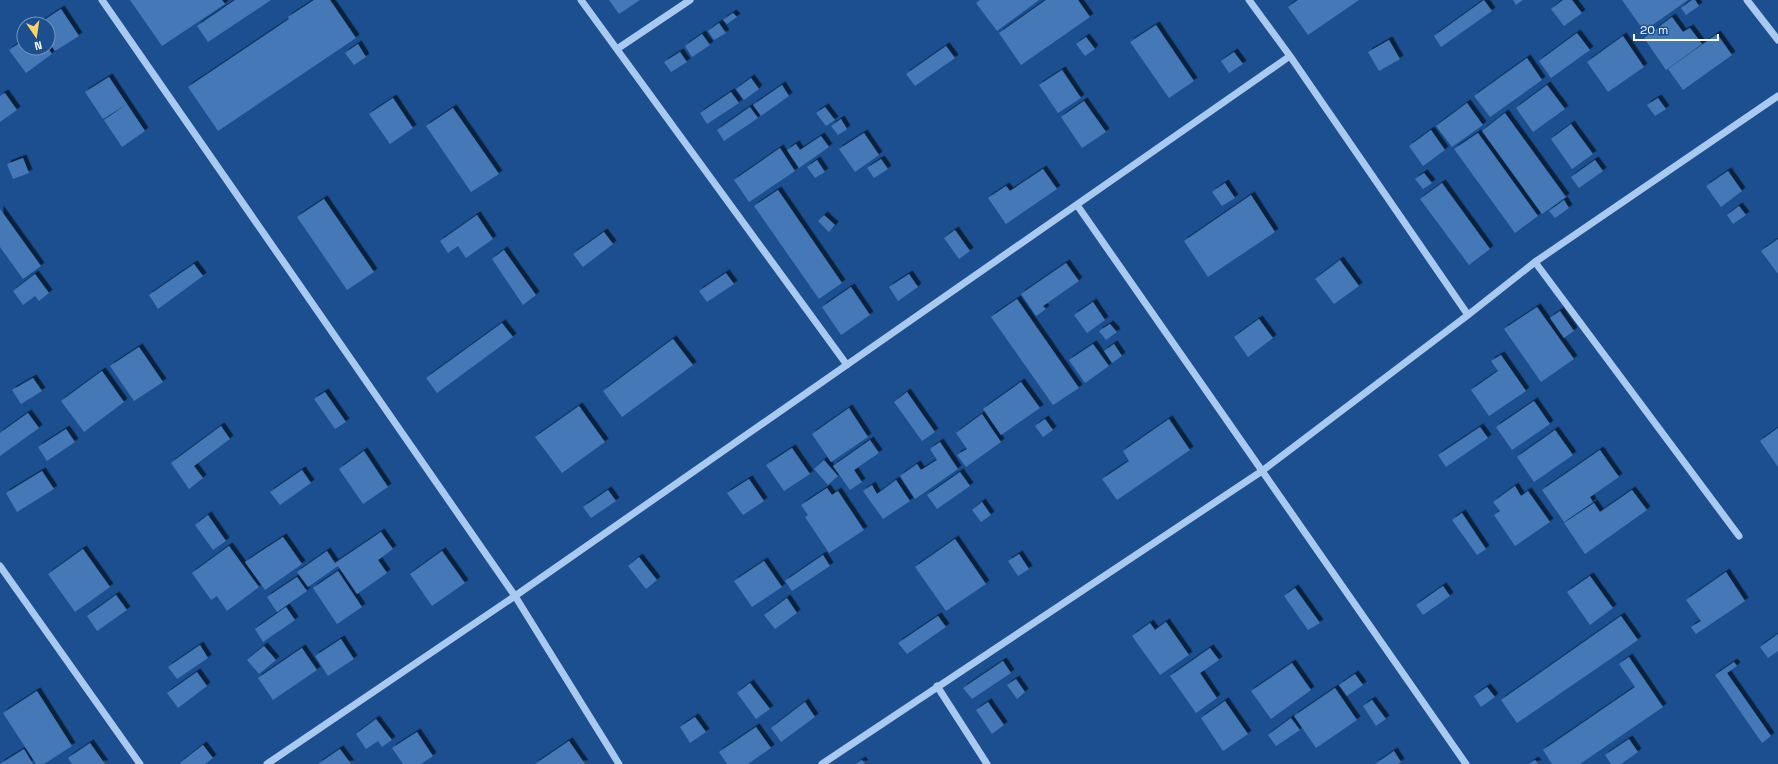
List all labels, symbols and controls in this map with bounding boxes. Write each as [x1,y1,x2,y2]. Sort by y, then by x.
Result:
north arrow [16,16,56,56]
scale bar [1634,16,1718,42]
text: 20 m [1640,22,1668,38]
text: N [33,38,43,53]

